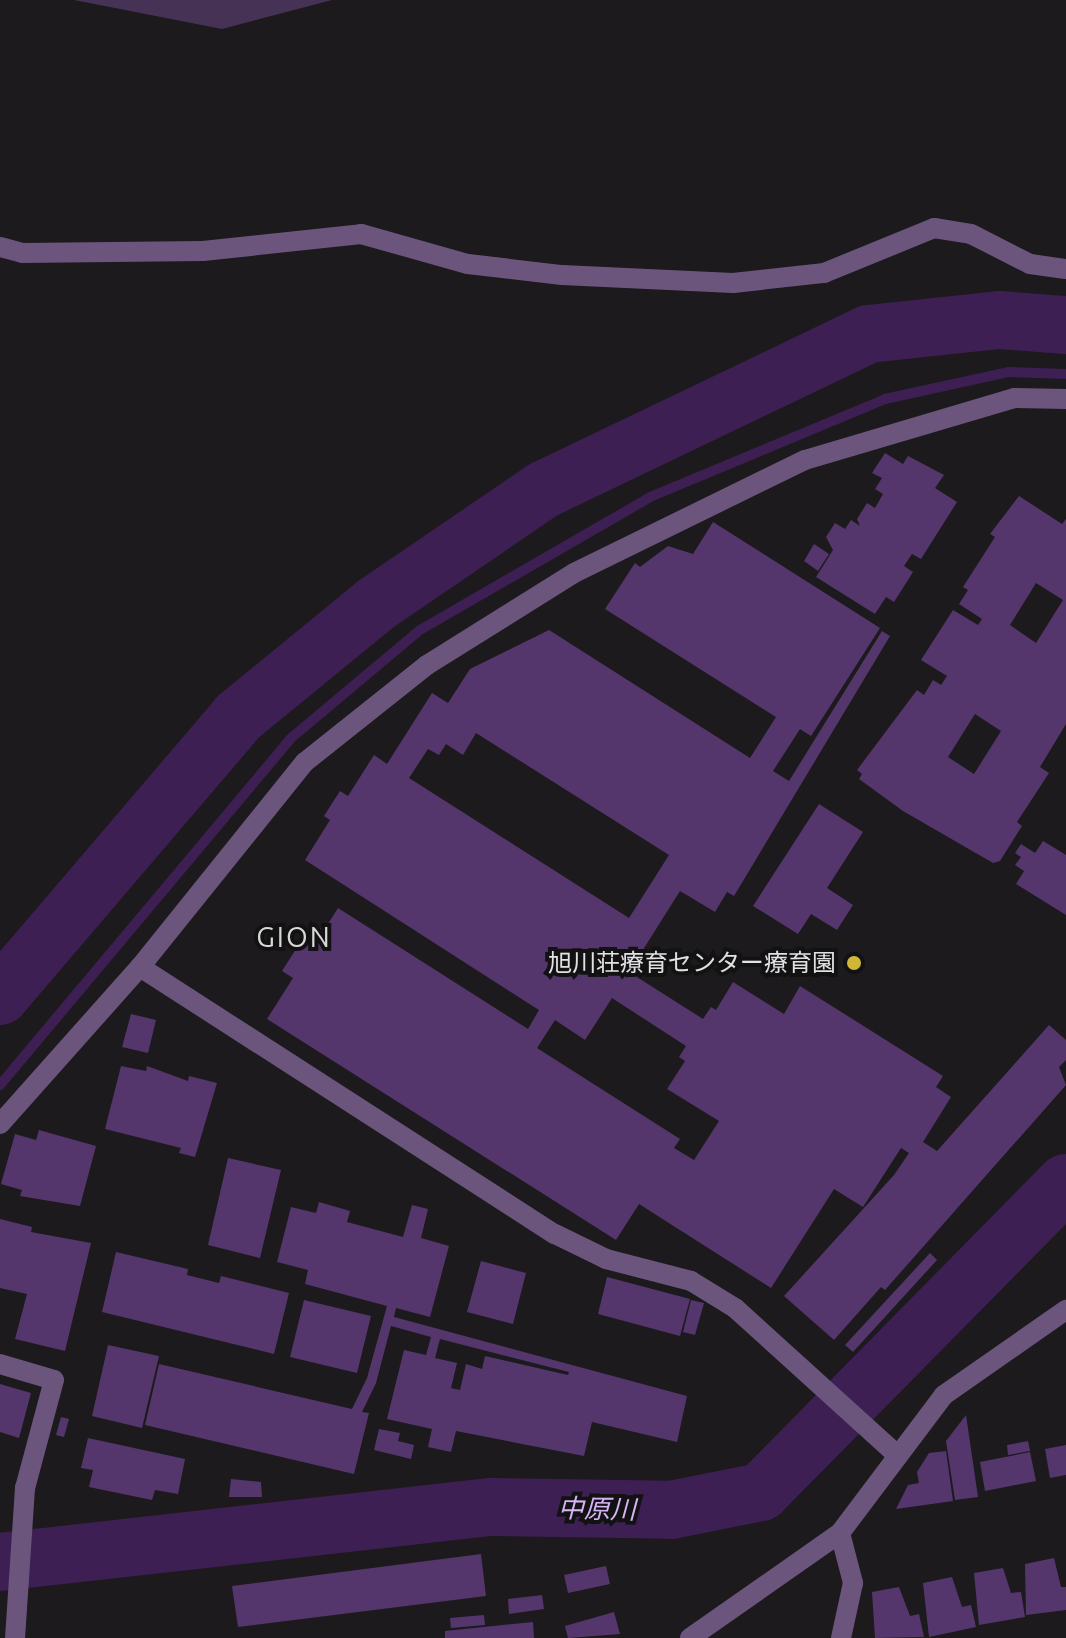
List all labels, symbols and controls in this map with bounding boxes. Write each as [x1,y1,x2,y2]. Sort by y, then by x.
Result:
district label: GION [256,920,332,954]
place label: 旭川荘療育センター療育園 [548,949,836,977]
marker: 旭川荘療育センター療育園 [843,952,865,974]
water label: 中原川 [558,1493,636,1525]

